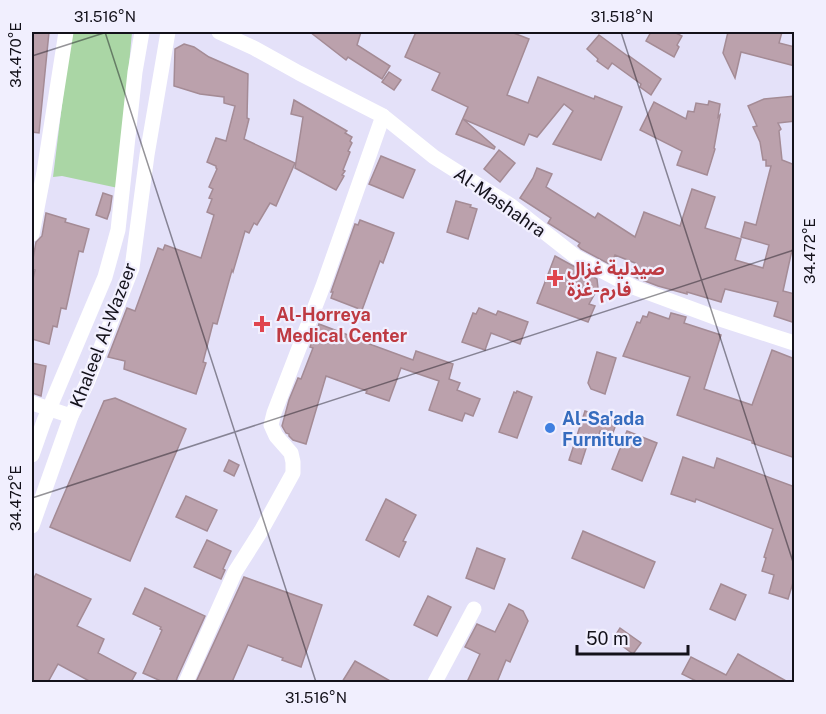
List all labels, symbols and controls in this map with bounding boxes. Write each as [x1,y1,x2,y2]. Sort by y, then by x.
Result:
text: 31.516°N [74,8,136,25]
text: 31.518°N [591,8,653,25]
text: 34.470°E [7,22,24,88]
street label: Al-Mashahra [450,163,550,241]
text: 34.472°E [801,218,818,284]
place label: صيدلية غزال فارم-غزة [567,258,665,303]
street label: Khaleel Al-Wazeer [66,260,140,410]
marker: صيدلية غزال فارم-غزة [548,271,562,285]
place label: Al-Horreya Medical Center [276,304,408,346]
marker: Al-Horreya Medical Center [253,315,271,333]
place label: Al-Sa'ada Furniture [562,408,644,450]
marker: Al-Sa'ada Furniture [543,421,557,435]
text: 34.472°E [7,465,24,531]
scale bar [577,618,688,656]
text: 50 m [586,628,629,649]
text: 31.516°N [285,689,347,706]

